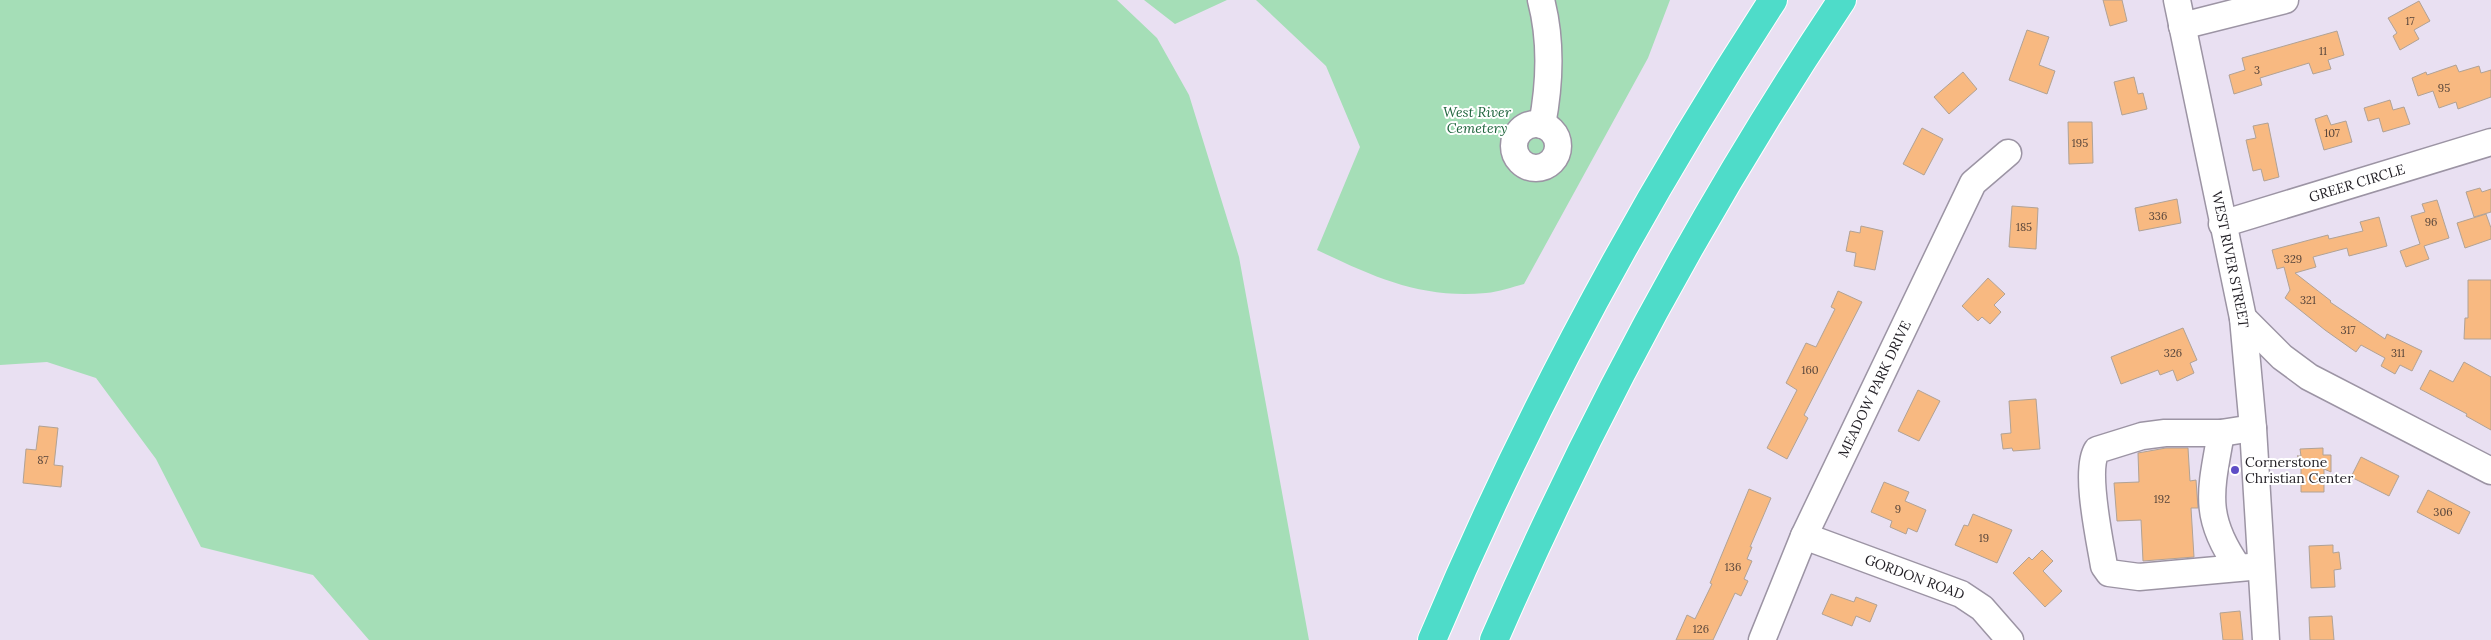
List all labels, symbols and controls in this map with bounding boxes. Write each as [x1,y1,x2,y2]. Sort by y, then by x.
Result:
house number: 17 [2405,14,2415,28]
house number: 11 [2319,44,2327,58]
house number: 3 [2254,63,2260,77]
house number: 95 [2438,81,2450,95]
park label: West River Cemetery [1443,103,1512,137]
house number: 107 [2324,126,2340,140]
house number: 195 [2072,136,2088,150]
street label: GREER CIRCLE [2307,160,2407,206]
street label: WEST RIVER STREET [2208,189,2253,329]
house number: 336 [2149,209,2167,223]
house number: 96 [2425,215,2437,229]
house number: 185 [2016,220,2032,234]
house number: 329 [2284,252,2302,266]
house number: 321 [2300,293,2316,307]
street label: MEADOW PARK DRIVE [1834,317,1915,461]
house number: 317 [2340,323,2356,337]
house number: 326 [2164,346,2182,360]
house number: 311 [2391,346,2405,360]
house number: 160 [1801,363,1819,377]
house number: 87 [37,453,49,467]
place label: Cornerstone Christian Center [2245,453,2353,487]
marker: Cornerstone Christian Center [2229,464,2241,476]
house number: 192 [2154,492,2170,506]
house number: 9 [1895,502,1901,516]
house number: 306 [2433,505,2453,519]
house number: 19 [1979,531,1989,545]
street label: GORDON ROAD [1862,550,1967,604]
house number: 136 [1725,560,1741,574]
house number: 126 [1693,622,1709,636]

